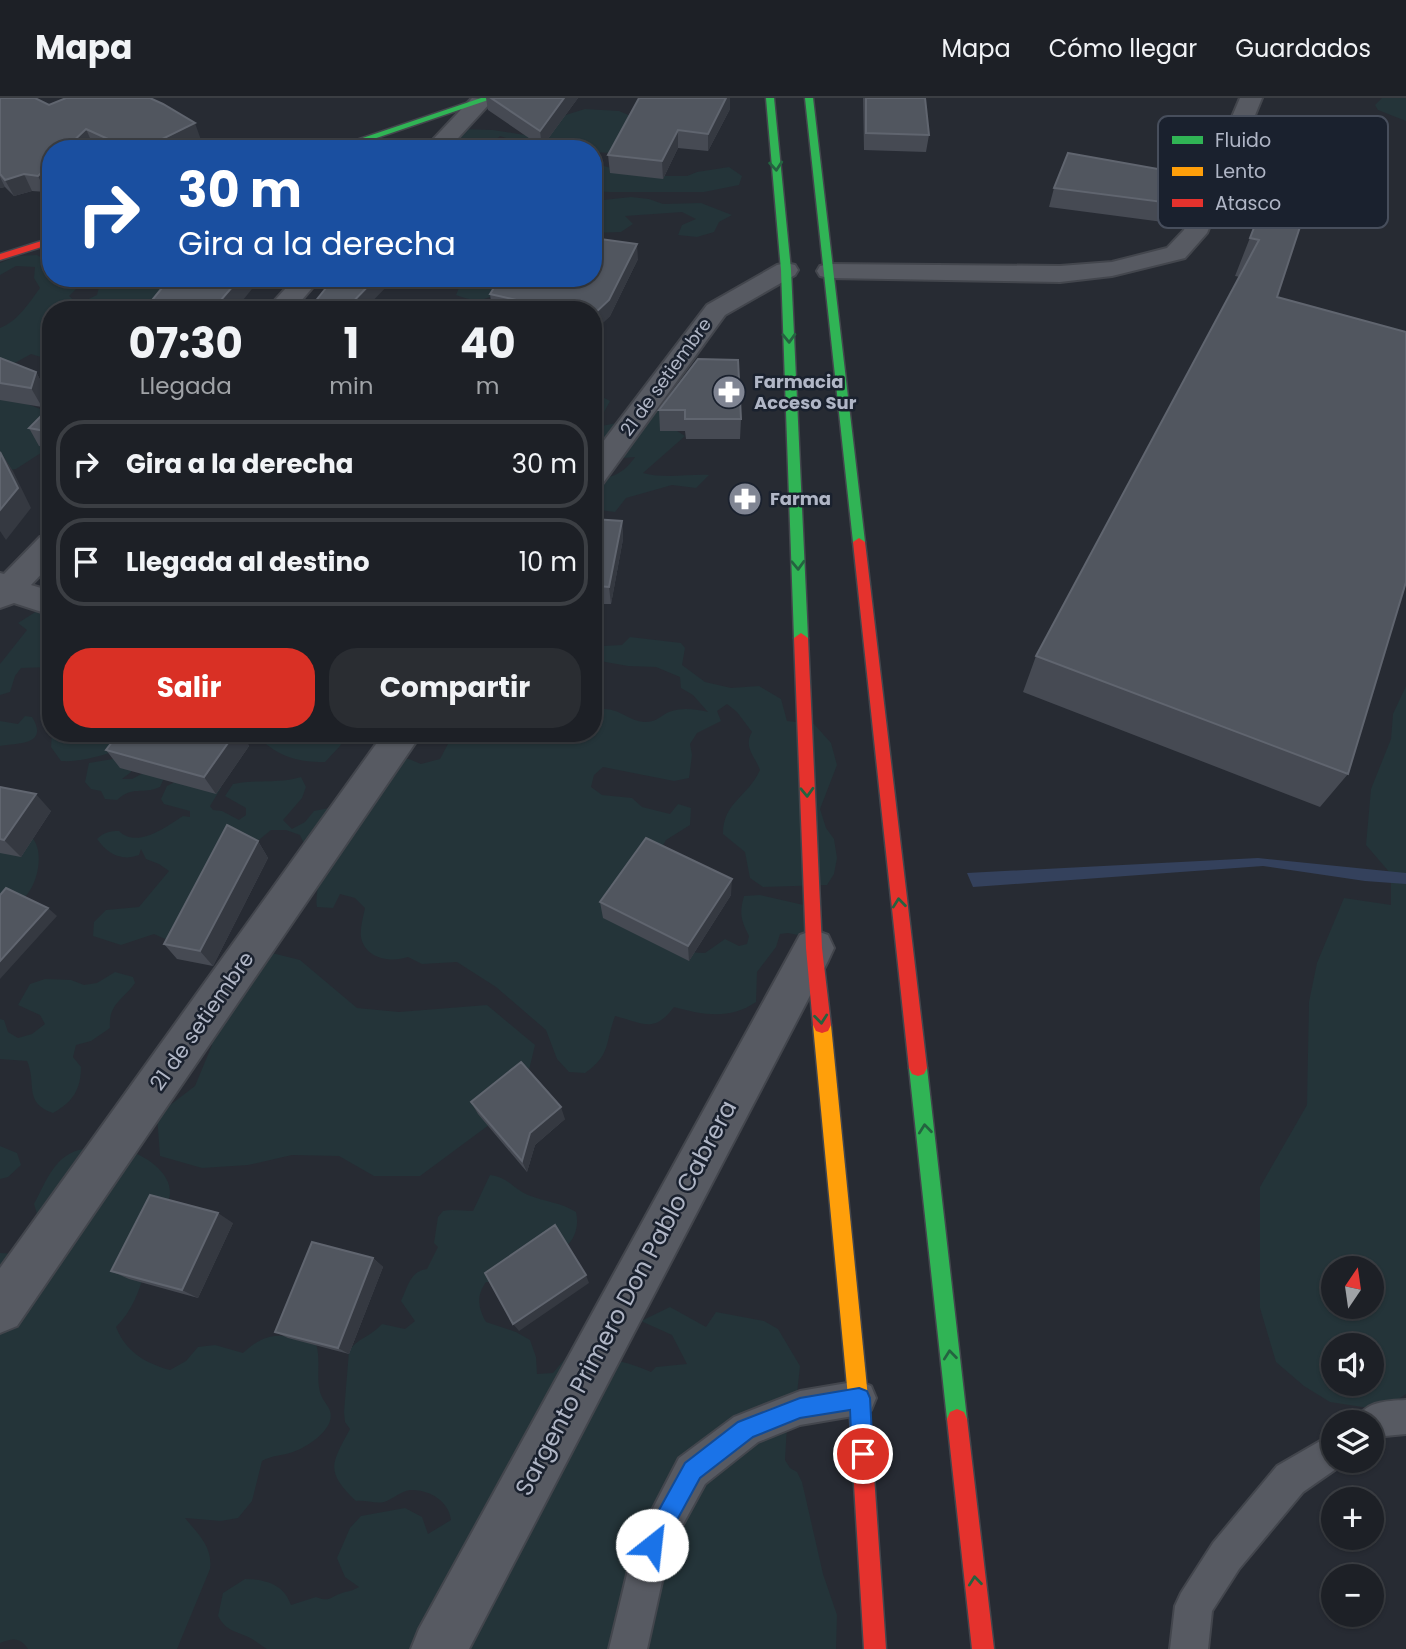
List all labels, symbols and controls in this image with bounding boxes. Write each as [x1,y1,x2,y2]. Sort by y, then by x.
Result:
text: Mapa [35,24,133,71]
text: Mapa [941,32,1011,65]
text: Cómo llegar [1049,32,1197,65]
text: Guardados [1235,32,1371,65]
legend [1158,116,1388,228]
text: Fluido [1215,127,1271,154]
text: 30 m [178,156,302,224]
text: Lento [1215,158,1266,185]
one-way arrow [769,160,784,172]
icon: right [63,168,154,259]
text: Atasco [1215,190,1281,217]
text: Gira a la derecha [178,221,456,266]
street label: 21 de setiembre [614,313,717,441]
text: 07:30 [128,314,243,373]
text: 1 [343,314,359,373]
text: 40 [460,314,516,373]
one-way arrow [782,333,797,344]
place label: Farmacia Acceso Sur [754,369,857,415]
text: Llegada [140,370,232,402]
text: min [329,370,373,402]
text: m [476,370,500,402]
pharmacy icon: Farmacia Acceso Sur [710,373,748,411]
icon: right [67,445,105,483]
text: Gira a la derecha [126,446,354,482]
text: 30 m [512,446,577,482]
pharmacy icon: Farma [726,480,764,518]
place label: Farma [770,486,831,511]
icon: arrive [67,543,105,581]
text: Llegada al destino [126,544,370,580]
text: 10 m [519,544,577,580]
one-way arrow [791,560,806,571]
button: Salir [63,648,315,728]
button: Compartir [329,648,581,728]
one-way arrow [800,787,815,798]
one-way arrow [892,897,907,909]
street label: 21 de setiembre [143,945,260,1096]
one-way arrow [813,1014,828,1025]
street label: Sargento Primero Don Pablo Cabrera [507,1094,744,1501]
one-way arrow [917,1123,932,1135]
north arrow [1321,1256,1384,1320]
map controls [1321,1256,1384,1627]
button: sound [1321,1333,1384,1396]
one-way arrow [943,1349,958,1360]
button: layers [1321,1410,1384,1473]
pin [833,1424,893,1484]
icon: arrive [844,1435,882,1473]
button: + [1321,1487,1384,1550]
position arrow [615,1508,689,1582]
button: − [1321,1564,1384,1627]
one-way arrow [968,1575,983,1587]

